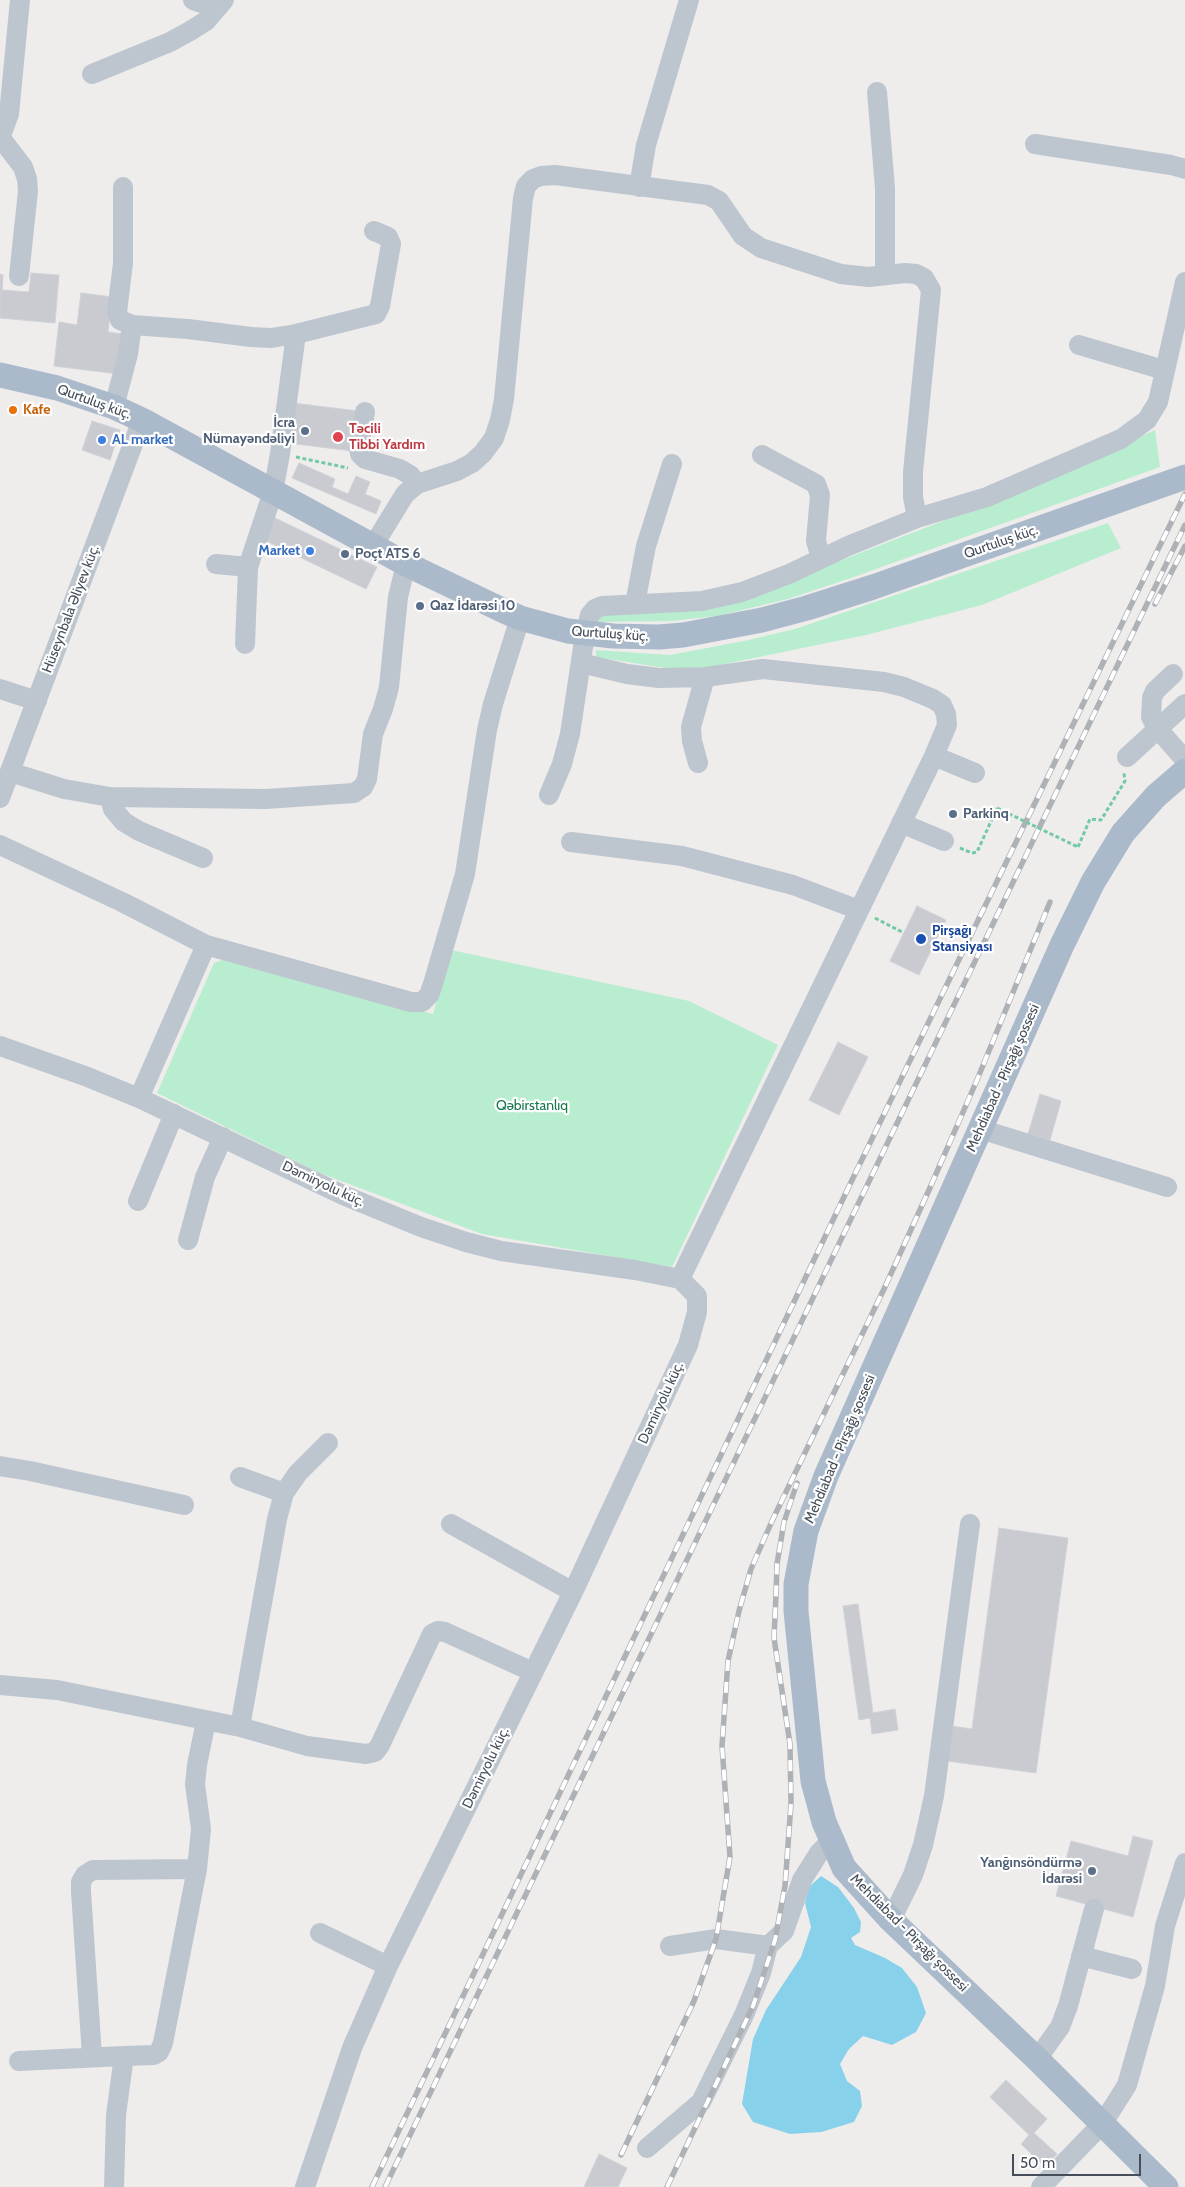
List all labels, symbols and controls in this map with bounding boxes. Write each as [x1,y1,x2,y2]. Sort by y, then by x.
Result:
street label: Qurtuluş küç. [55,381,133,423]
place label: Kafe [23,402,50,418]
marker: Kafe [7,404,19,416]
place label: İcra Nümayəndəliyi [203,415,295,448]
place label: Təcili Tibbi Yardım [349,421,425,454]
marker: İcra Nümayəndəliyi [299,425,311,437]
marker: Təcili Tibbi Yardım [331,430,345,444]
place label: AL market [112,432,173,448]
marker: AL market [96,434,108,446]
street label: Qurtuluş küç. [962,522,1040,562]
street label: Hüseynbala Əliyev küç. [39,543,103,675]
place label: Market [258,543,300,559]
marker: Market [304,545,316,557]
place label: Poçt ATS 6 [355,546,420,562]
marker: Poçt ATS 6 [339,548,351,560]
place label: Qaz İdarəsi 10 [430,598,515,614]
marker: Qaz İdarəsi 10 [414,600,426,612]
street label: Qurtuluş küç. [571,623,649,645]
place label: Parkinq [963,806,1009,822]
marker: Parkinq [947,808,959,820]
place label: Pirşağı Stansiyası [932,923,992,956]
marker: Pirşağı Stansiyası [914,932,928,946]
street label: Mehdiabad - Pirşağı şossesi [963,1002,1043,1154]
park label: Qəbirstanlıq [496,1098,568,1114]
street label: Dəmiryolu küç. [279,1158,367,1210]
street label: Dəmiryolu küç. [635,1359,687,1447]
street label: Mehdiabad - Pirşağı şossesi [801,1372,879,1526]
street label: Dəmiryolu küç. [459,1725,513,1811]
place label: Yanğınsöndürmə İdarəsi [980,1855,1082,1888]
marker: Yanğınsöndürmə İdarəsi [1086,1865,1098,1877]
street label: Mehdiabad - Pirşağı şossesi [847,1871,971,1995]
scale bar [1015,2144,1144,2176]
text: 50 m [1020,2154,1055,2172]

